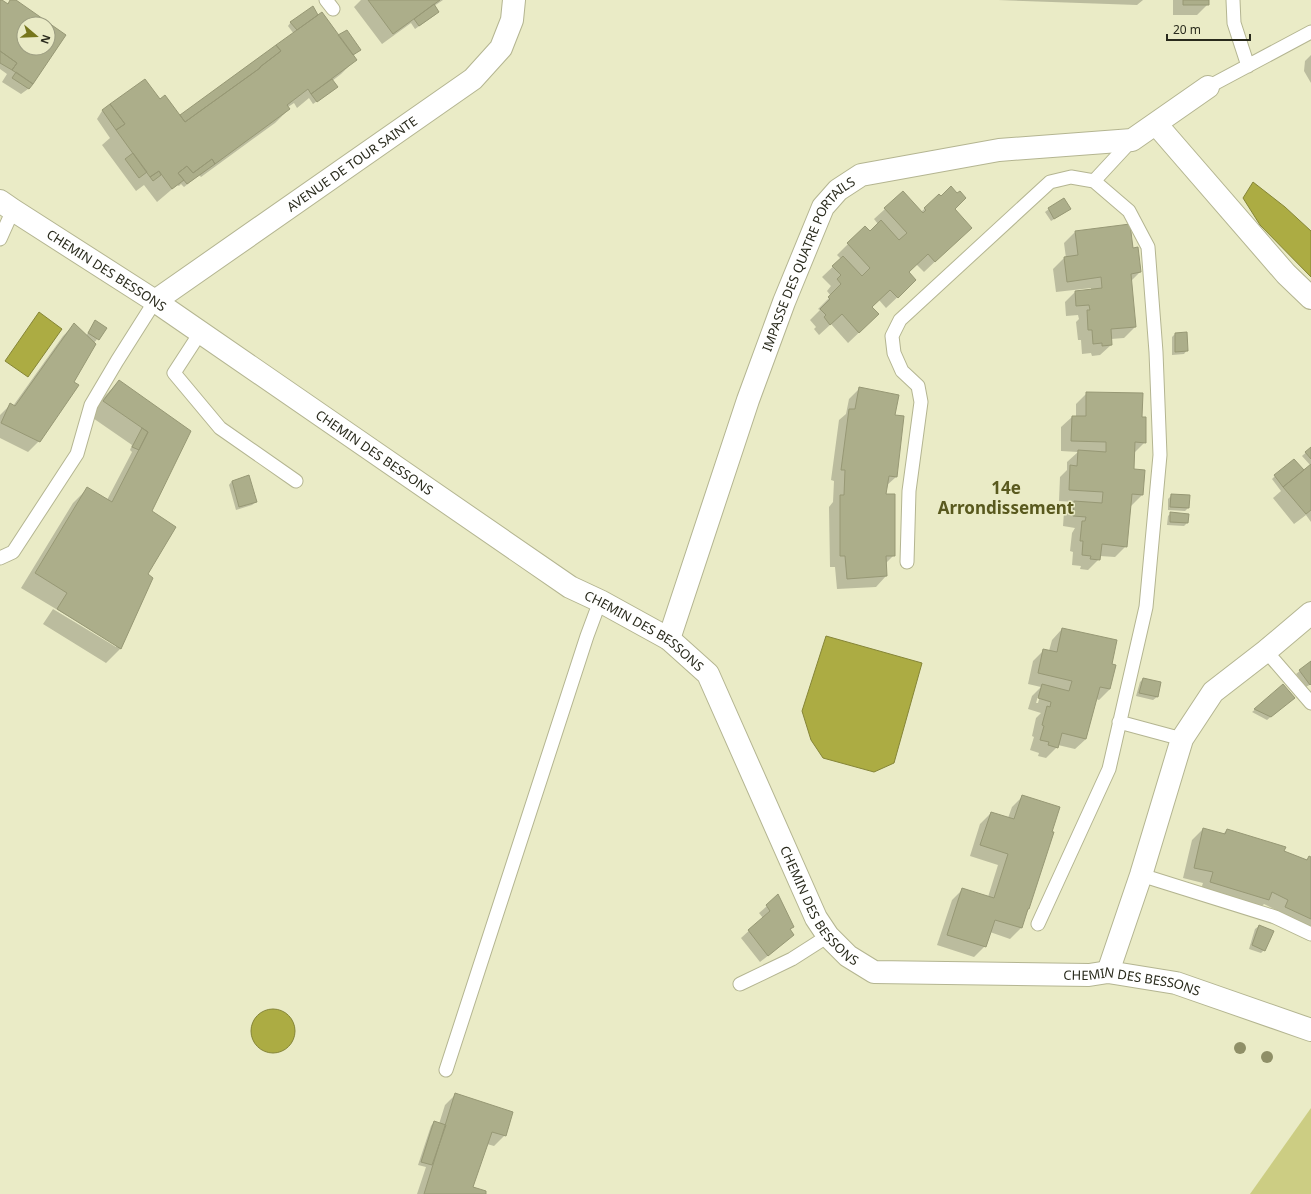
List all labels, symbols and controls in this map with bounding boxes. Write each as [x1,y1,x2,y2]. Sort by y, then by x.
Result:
north arrow [16,16,56,56]
scale bar [1167,16,1250,42]
text: 20 m [1173,21,1201,38]
text: N [37,33,54,46]
street label: AVENUE DE TOUR SAINTE [283,112,421,215]
street label: IMPASSE DES QUATRE PORTAILS [758,172,858,354]
street label: CHEMIN DES BESSONS [43,225,170,315]
street label: CHEMIN DES BESSONS [312,405,437,499]
district label: 14e Arrondissement [938,476,1074,519]
street label: CHEMIN DES BESSONS [582,586,708,675]
street label: CHEMIN DES BESSONS [776,843,862,969]
street label: CHEMIN DES BESSONS [1063,963,1203,1000]

